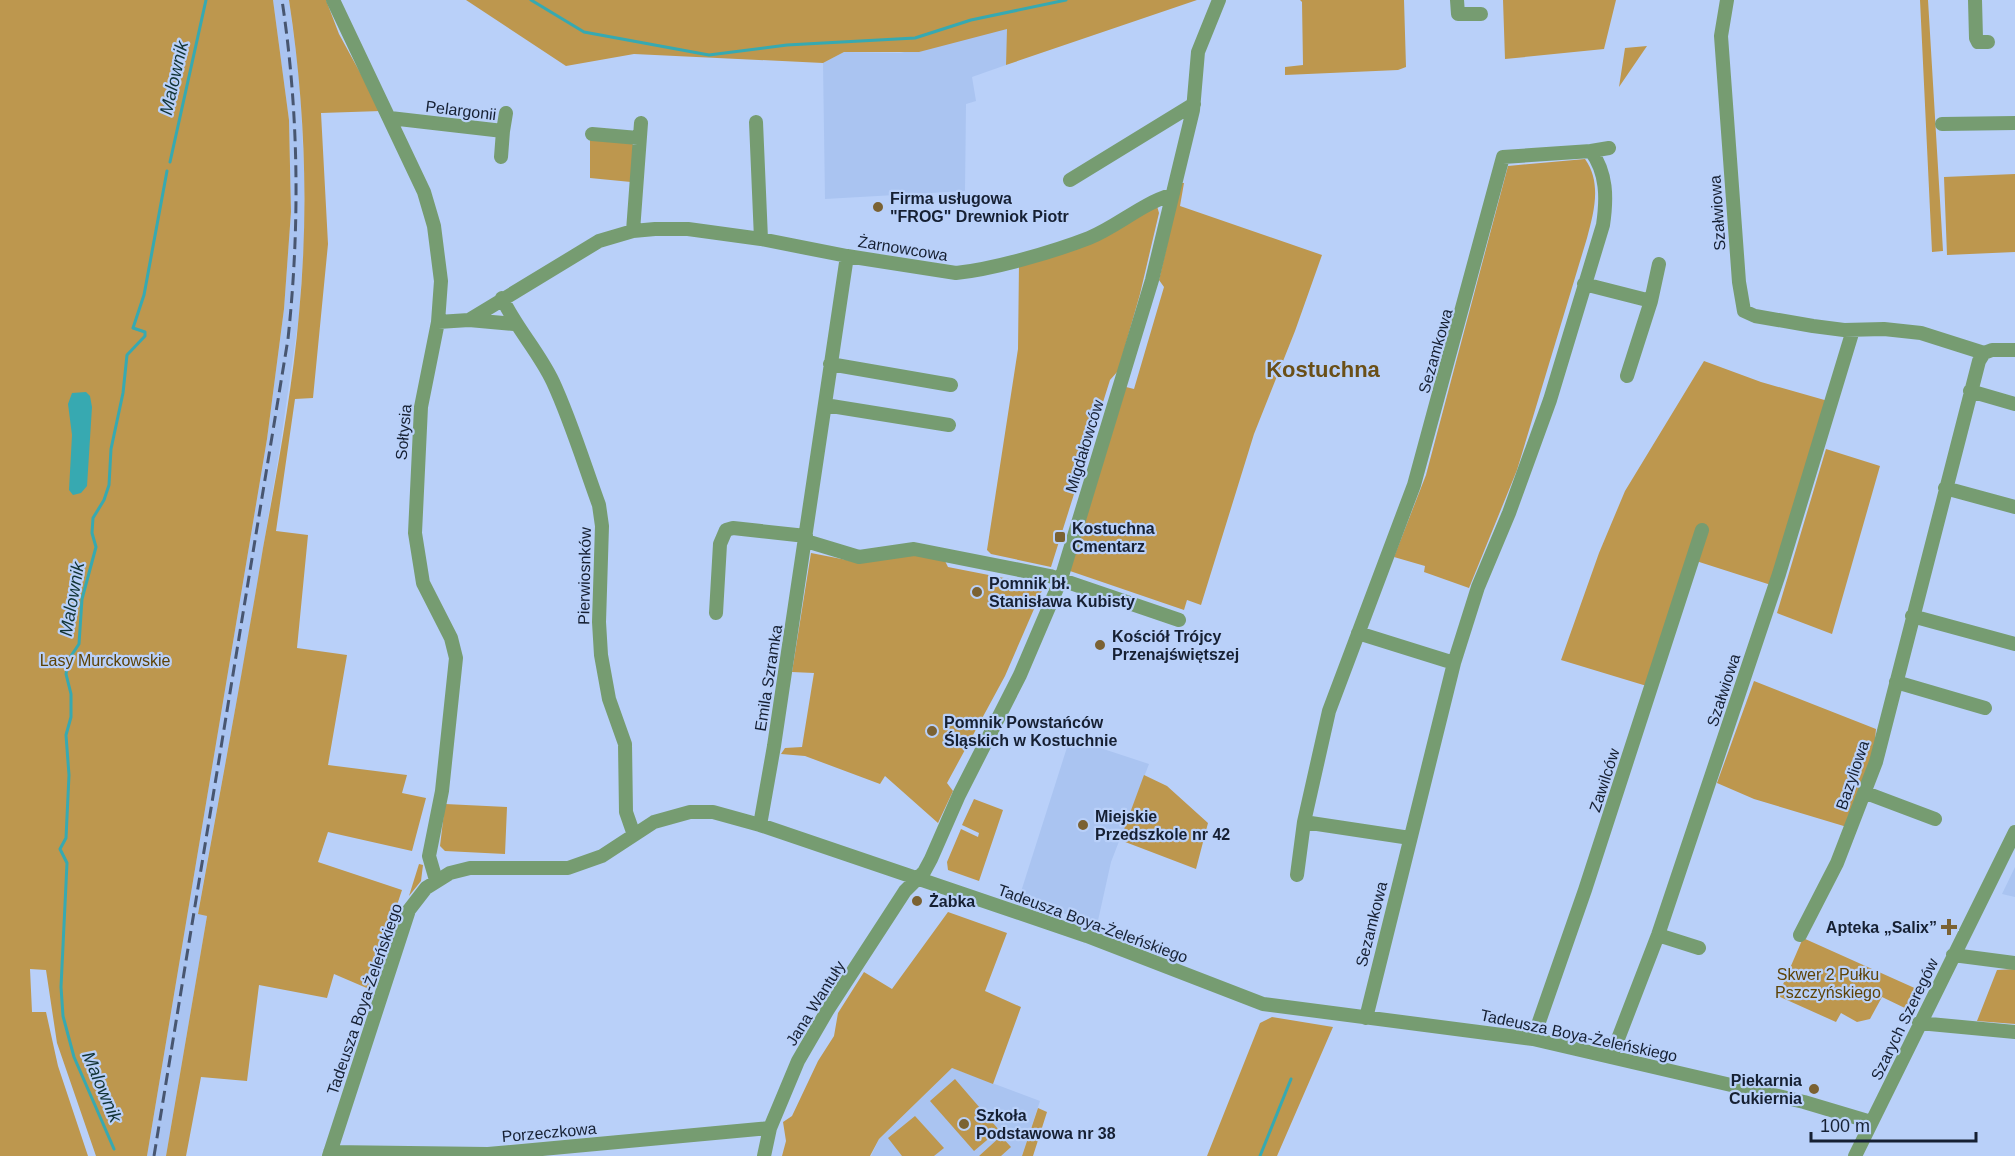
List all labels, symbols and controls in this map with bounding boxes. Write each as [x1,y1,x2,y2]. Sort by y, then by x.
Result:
water label: Malownik [156,38,192,117]
street label: Pelargonii [425,98,497,123]
street label: Szałwiowa [1706,175,1729,251]
place label: Firma usługowa "FROG" Drewniok Piotr [890,190,1069,225]
marker: Firma usługowa "FROG" Drewniok Piotr [871,200,885,214]
street label: Żarnowcowa [857,232,949,264]
street label: Sezamkowa [1415,307,1456,395]
district label: Kostuchna [1266,357,1381,382]
street label: Migdałowców [1062,397,1107,495]
street label: Sołtysia [393,403,414,461]
place label: Kostuchna Cmentarz [1072,520,1155,555]
street label: Pierwiosnków [575,527,594,625]
marker: Kostuchna Cmentarz [1053,530,1067,544]
water label: Malownik [56,559,89,638]
place label: Pomnik bł. Stanisława Kubisty [989,575,1135,610]
marker: Pomnik bł. Stanisława Kubisty [970,585,984,599]
street label: Emila Szramka [752,624,785,733]
place label: Kościół Trójcy Przenajświętszej [1112,628,1239,663]
marker: Kościół Trójcy Przenajświętszej [1093,638,1107,652]
street label: Szałwiowa [1704,651,1743,729]
park label: Lasy Murckowskie [40,652,170,669]
place label: Pomnik Powstańców Śląskich w Kostuchnie [944,714,1117,749]
marker: Pomnik Powstańców Śląskich w Kostuchnie [925,724,939,738]
street label: Bazyliowa [1833,738,1872,812]
street label: Zawilców [1586,746,1623,814]
place label: Miejskie Przedszkole nr 42 [1095,808,1230,843]
marker: Miejskie Przedszkole nr 42 [1076,818,1090,832]
street label: Tadeusza Boya-Żeleńskiego [995,880,1191,966]
street label: Sezamkowa [1353,880,1390,968]
place label: Żabka [929,893,975,910]
marker: Żabka [910,894,924,908]
street label: Tadeusza Boya-Żeleńskiego [323,901,405,1097]
place label: Apteka „Salix” [1826,919,1937,936]
marker: Apteka „Salix” [1942,920,1956,934]
street label: Szarych Szeregów [1868,955,1942,1083]
street label: Jana Wantuły [783,958,848,1049]
park label: Skwer 2 Pułku Pszczyńskiego [1775,966,1881,1001]
street label: Tadeusza Boya-Żeleńskiego [1479,1005,1679,1065]
water label: Malownik [78,1049,126,1126]
place label: Piekarnia Cukiernia [1729,1072,1802,1107]
marker: Piekarnia Cukiernia [1807,1082,1821,1096]
scale bar [1811,1105,1976,1143]
place label: Szkoła Podstawowa nr 38 [976,1107,1116,1142]
text: 100 m [1820,1116,1870,1136]
marker: Szkoła Podstawowa nr 38 [957,1117,971,1131]
street label: Porzeczkowa [501,1120,597,1145]

